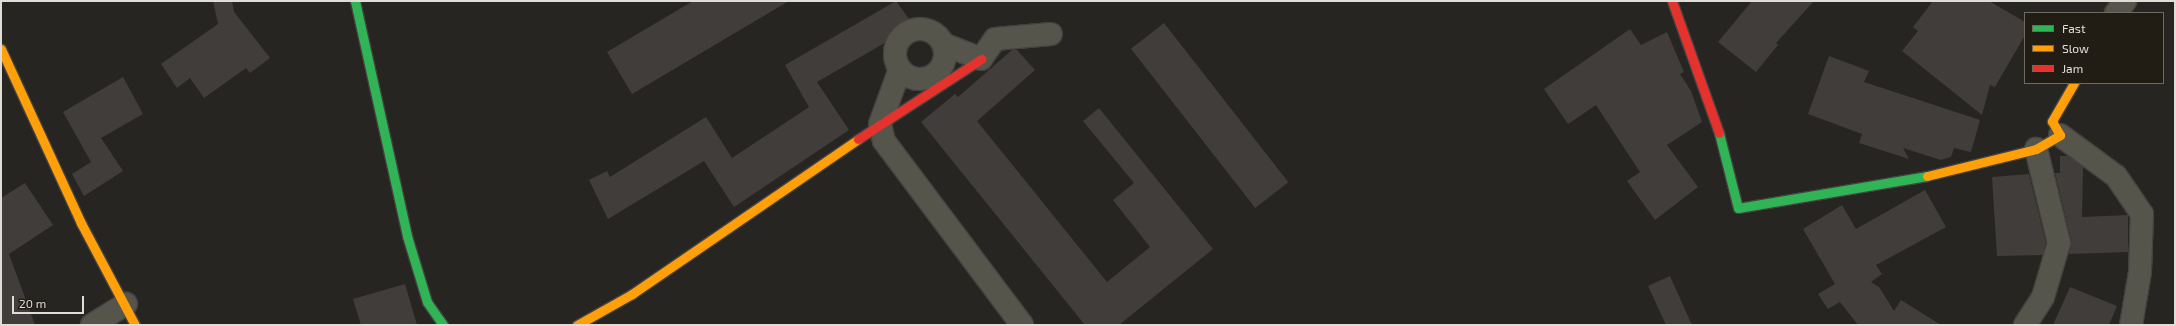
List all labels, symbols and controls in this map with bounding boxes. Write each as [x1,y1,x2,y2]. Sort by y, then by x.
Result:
legend [2024,12,2164,84]
text: Fast [2062,21,2085,35]
text: Slow [2062,41,2089,55]
text: Jam [2062,61,2083,75]
scale bar [14,288,86,314]
text: 20 m [19,296,46,310]

